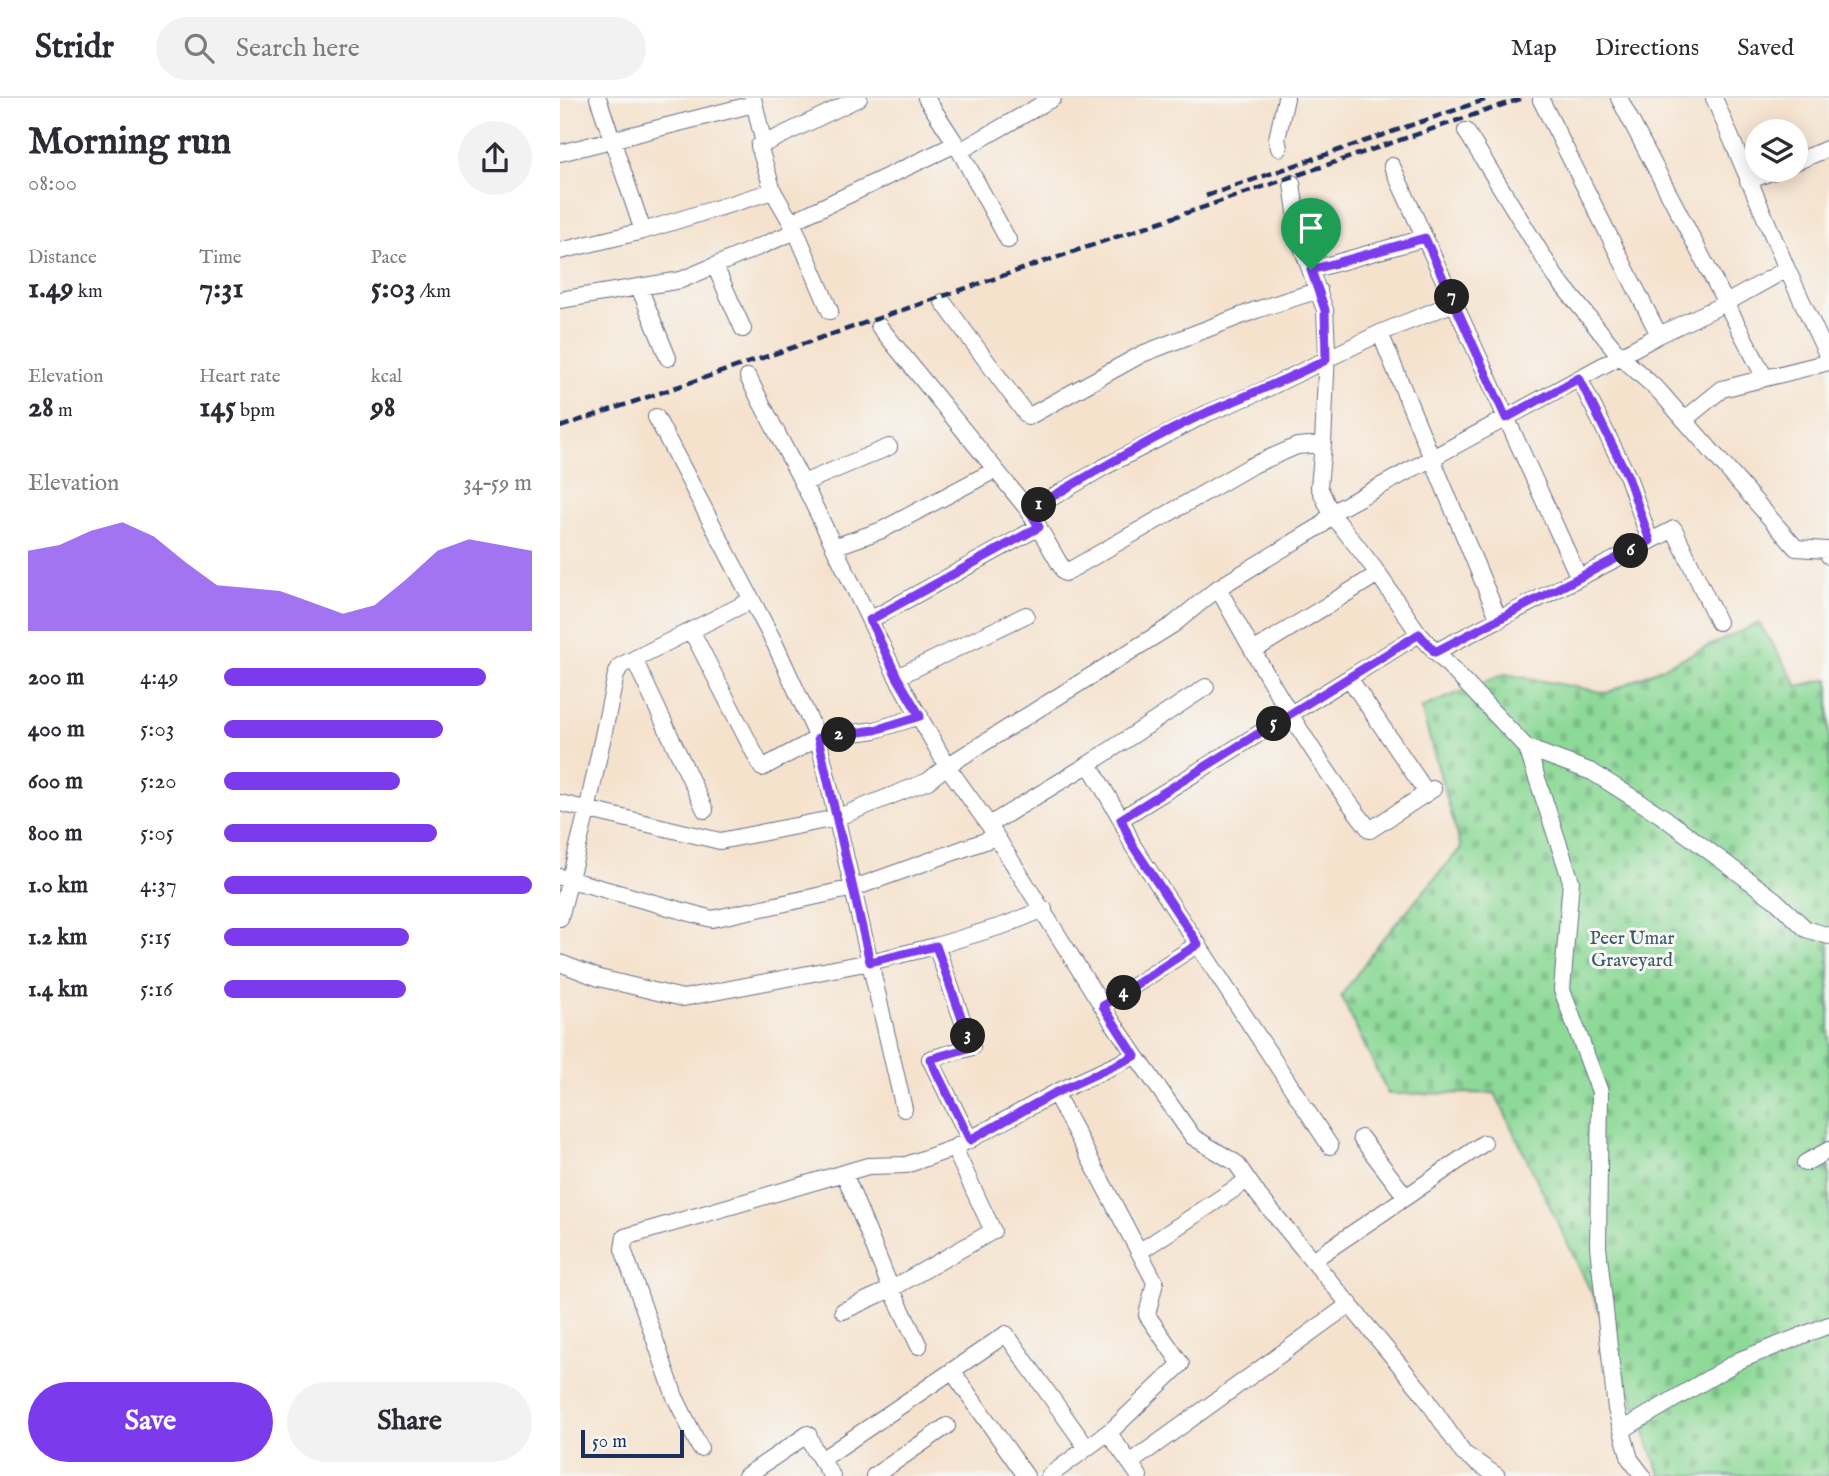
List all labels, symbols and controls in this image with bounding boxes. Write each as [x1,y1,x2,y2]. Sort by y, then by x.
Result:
search box [156,17,646,80]
text: Stridr [35,27,114,69]
icon: search [180,29,218,67]
text: Search here [236,32,360,65]
text: Map [1511,33,1557,64]
text: Directions [1595,33,1699,64]
text: Saved [1737,33,1794,64]
text: Morning run [28,119,231,167]
map controls [1745,119,1808,182]
button: layers [1745,119,1808,182]
button: share [458,121,532,195]
text: 08:00 [28,169,77,198]
pin [1281,198,1341,270]
icon: arrive [1292,209,1330,247]
text: Distance [28,246,97,270]
text: Time [199,246,242,270]
text: Pace [371,246,407,270]
text: 1.49 [28,270,74,308]
text: 7:31 [199,270,244,308]
text: 5:03 [371,270,415,308]
text: km [74,280,103,304]
text: /km [415,280,451,304]
pin: 7 [1434,280,1470,314]
text: 7 [1447,284,1456,308]
text: Elevation [28,365,103,389]
text: Heart rate [199,365,280,389]
text: kcal [371,365,402,389]
text: 28 [28,389,54,427]
text: 145 [199,389,236,427]
text: 98 [371,389,396,427]
text: m [54,399,73,423]
text: bpm [236,399,275,423]
text: Elevation [28,469,119,498]
text: 34–59 m [463,469,532,498]
pin: 1 [1022,488,1056,522]
text: 1 [1035,492,1042,516]
pin: 6 [1614,533,1648,568]
text: 6 [1626,538,1635,562]
text: 200 m [28,663,84,692]
text: 4:49 [140,663,179,692]
pin: 5 [1256,706,1292,742]
text: 5 [1270,711,1277,735]
text: 400 m [28,715,85,744]
text: 5:03 [140,715,174,744]
pin: 2 [822,718,856,752]
text: 2 [834,722,843,746]
text: 600 m [28,767,83,796]
text: 5:20 [140,767,177,796]
text: 800 m [28,819,82,848]
text: 5:05 [140,819,174,848]
text: 1.0 km [28,871,88,900]
text: 4:37 [140,871,177,900]
text: 1.2 km [28,923,87,952]
text: 5:15 [140,923,171,952]
park label: Peer Umar Graveyard [1590,927,1674,973]
text: 1.4 km [28,975,88,1004]
text: 5:16 [140,975,173,1004]
pin: 4 [1106,976,1142,1010]
text: 4 [1119,980,1128,1004]
pin: 3 [950,1018,986,1054]
text: 3 [964,1023,971,1047]
button: Save [28,1382,273,1462]
button: Share [287,1382,532,1462]
scale bar [581,1427,684,1459]
text: 50 m [592,1430,627,1454]

